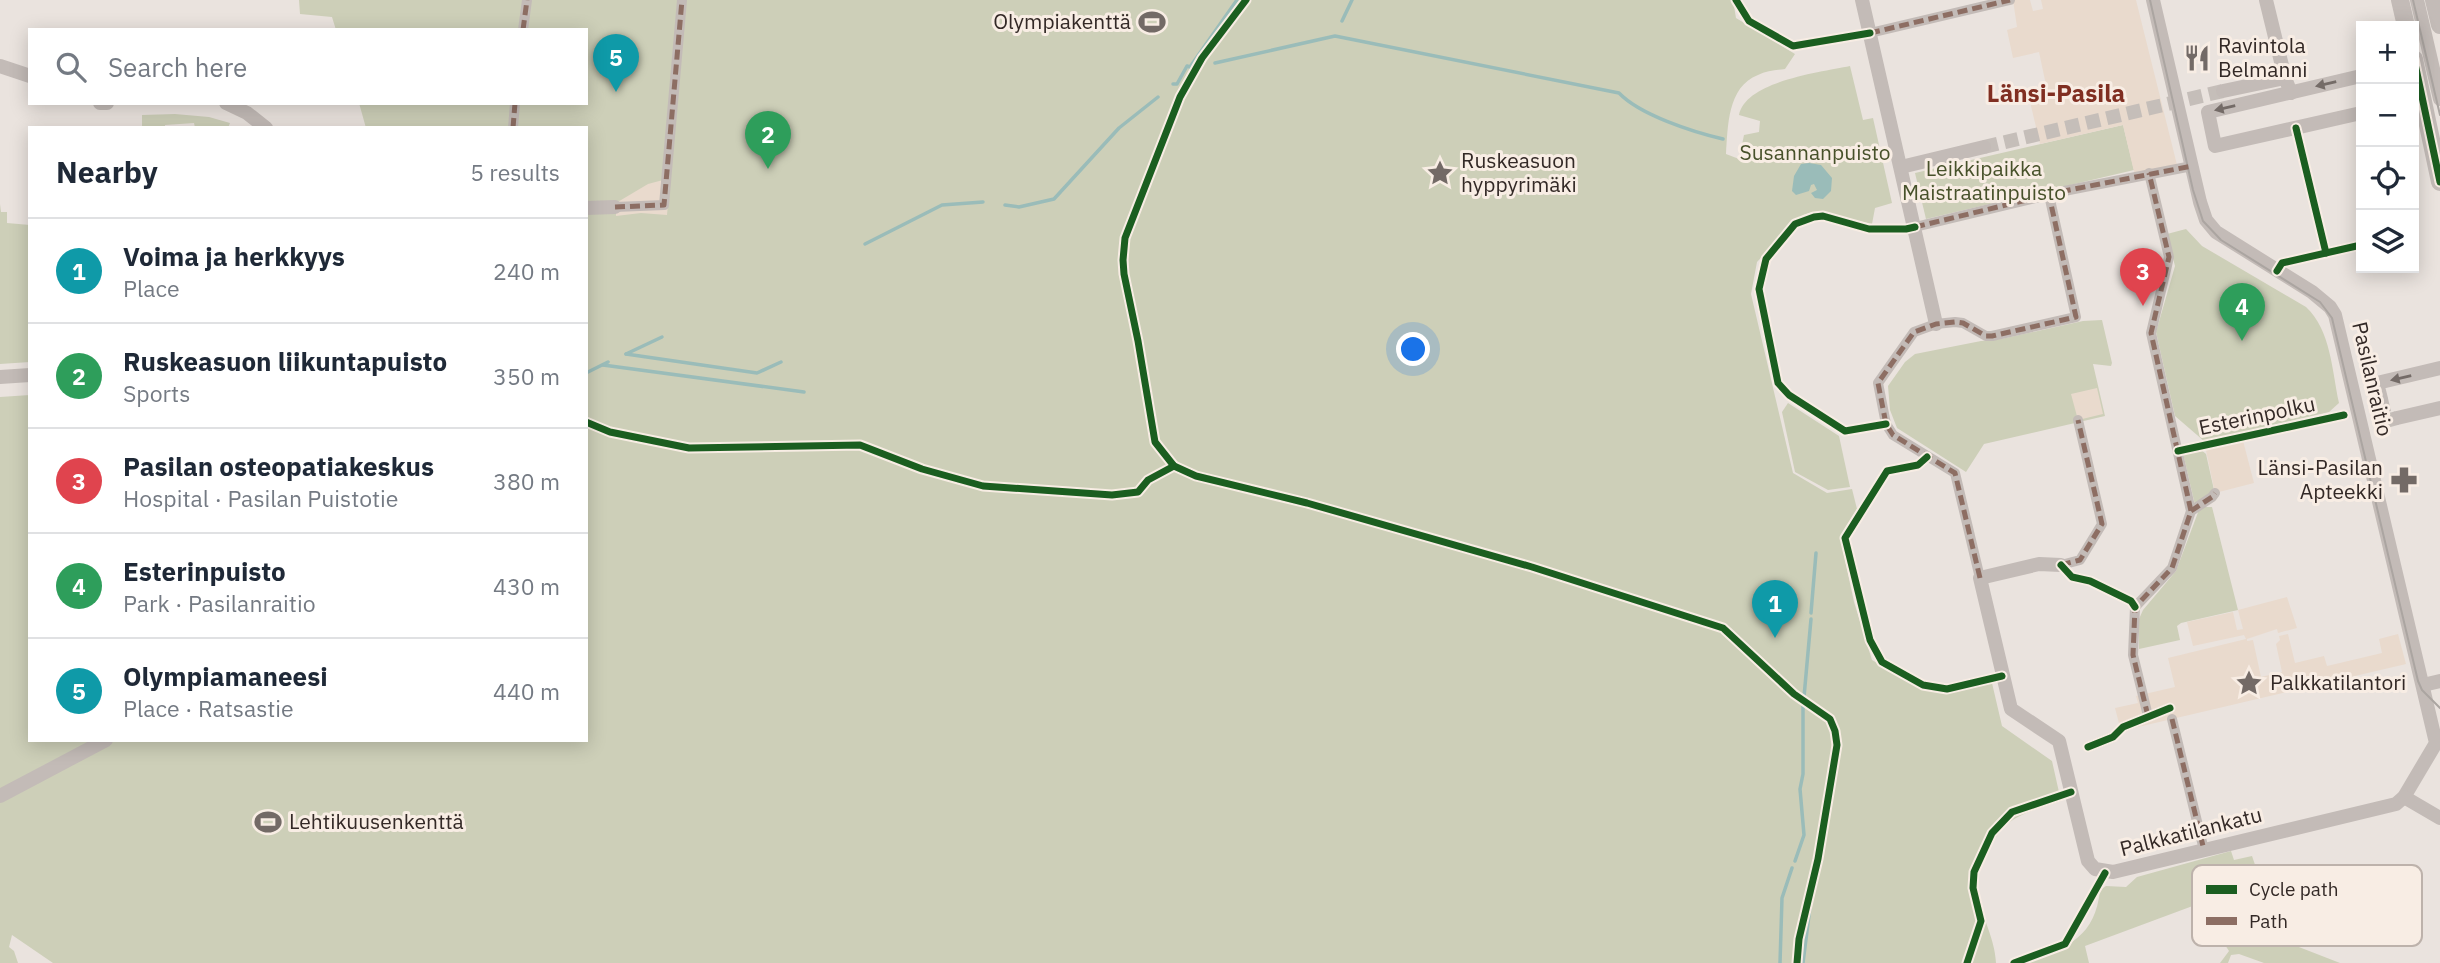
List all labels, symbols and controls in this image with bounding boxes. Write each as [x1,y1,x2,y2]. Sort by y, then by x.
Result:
place label: Olympiakenttä [993,7,1131,35]
sports icon: Olympiakenttä [1137,7,1167,37]
map controls [2356,21,2419,273]
button: + [2356,21,2419,84]
search box [28,28,588,105]
place label: Ravintola Belmanni [2218,31,2308,83]
pin: 5 [593,34,639,92]
restaurant icon: Ravintola Belmanni [2182,43,2212,73]
icon: search [52,48,90,86]
text: Search here [108,50,247,84]
district label: Länsi-Pasila [1987,77,2125,109]
one-way arrow [2315,79,2337,90]
button: − [2356,84,2419,147]
one-way arrow [2213,103,2235,114]
pin: 2 [745,111,791,169]
park label: Susannanpuisto [1739,138,1891,166]
place label: Ruskeasuon hyppyrimäki [1461,146,1577,198]
button: locate [2356,147,2419,210]
text: Nearby [56,152,158,191]
park label: Leikkipaikka Maistraatinpuisto [1902,154,2066,206]
text: 5 results [470,157,560,187]
place icon: Ruskeasuon hyppyrimäki [1425,158,1455,188]
button: layers [2356,210,2419,273]
text: Voima ja herkkyys [123,239,345,273]
pin: 3 [2120,248,2166,306]
text: 1 [72,256,86,286]
text: 240 m [493,256,560,286]
text: Place [123,273,180,303]
pin: 4 [2219,283,2265,341]
street label: Pasilanraitio [2346,319,2400,439]
your location [1396,332,1430,366]
text: Ruskeasuon liikuntapuisto [123,344,447,378]
text: 2 [72,361,86,391]
text: 350 m [493,361,560,391]
one-way arrow [2390,372,2412,383]
text: Sports [123,378,190,408]
street label: Esterinpolku [2196,389,2318,441]
text: Pasilan osteopatiakeskus [123,449,434,483]
place label: Länsi-Pasilan Apteekki [2257,453,2383,505]
pharmacy icon: Länsi-Pasilan Apteekki [2389,465,2419,495]
text: 3 [72,466,86,496]
text: 380 m [493,466,560,496]
text: Hospital · Pasilan Puistotie [123,483,398,513]
text: Esterinpuisto [123,554,286,588]
text: 4 [72,571,86,601]
text: 430 m [493,571,560,601]
pin: 1 [1752,580,1798,638]
text: Park · Pasilanraitio [123,588,316,618]
text: Olympiamaneesi [123,659,328,693]
place icon: Palkkatilantori [2234,668,2264,698]
place label: Palkkatilantori [2270,668,2406,696]
text: 5 [72,676,86,706]
text: 440 m [493,676,560,706]
text: Place · Ratsastie [123,693,294,723]
street label: Palkkatilankatu [2117,800,2265,862]
sports icon: Lehtikuusenkenttä [253,807,283,837]
place label: Lehtikuusenkenttä [289,807,464,835]
legend [2192,865,2422,946]
text: Cycle path [2249,877,2338,901]
text: Path [2249,909,2288,933]

